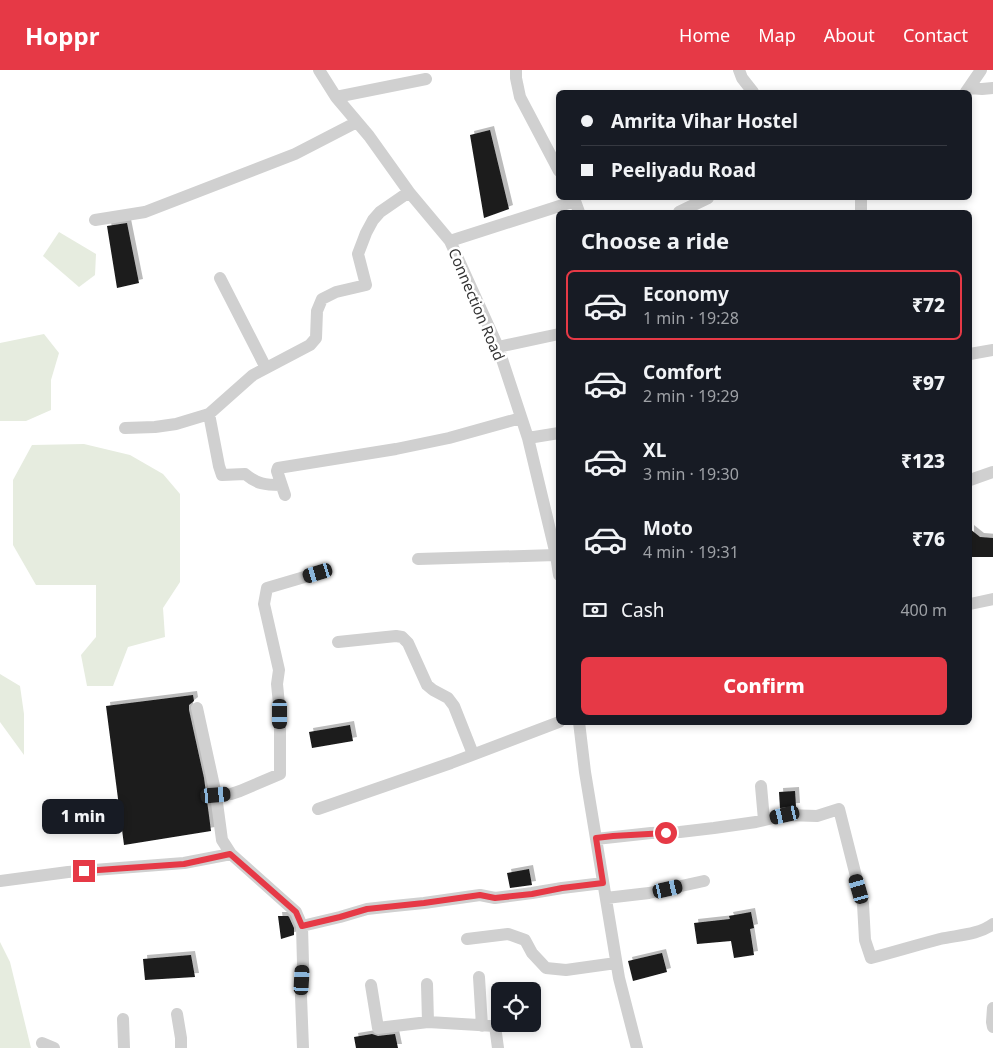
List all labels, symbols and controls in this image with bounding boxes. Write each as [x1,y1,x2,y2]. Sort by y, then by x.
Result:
text: Hoppr [25,19,99,52]
text: Home [679,23,730,47]
text: Map [758,23,796,47]
text: About [824,23,875,47]
text: Contact [903,23,968,47]
text: Amrita Vihar Hostel [611,108,798,134]
text: Peeliyadu Road [611,157,756,183]
text: Choose a ride [581,225,729,255]
street label: Connection Road [444,245,510,363]
text: Economy [643,281,729,307]
icon: car [583,283,628,328]
text: ₹72 [912,292,945,318]
text: 1 min · 19:28 [643,307,739,329]
text: Comfort [643,359,722,385]
icon: car [583,361,628,406]
text: ₹97 [912,370,945,396]
text: 2 min · 19:29 [643,385,739,407]
text: XL [643,437,666,463]
icon: car [583,439,628,484]
text: ₹123 [901,448,945,474]
text: 3 min · 19:30 [643,463,739,485]
text: Moto [643,515,693,541]
icon: car [583,517,628,562]
text: ₹76 [912,526,945,552]
text: 4 min · 19:31 [643,541,739,563]
car [301,561,334,585]
icon: cash [581,596,609,624]
text: Cash [621,597,665,623]
text: 400 m [900,599,947,621]
button: Confirm [581,657,947,715]
car [272,699,287,729]
car [200,786,231,804]
callout: 1 min [43,798,125,834]
car [768,804,801,826]
text: 1 min [61,805,105,827]
route start [655,822,677,844]
route end [73,860,95,882]
car [847,873,870,905]
car [651,878,684,900]
car [293,965,310,995]
map controls [491,982,541,1032]
button: locate [491,982,541,1032]

